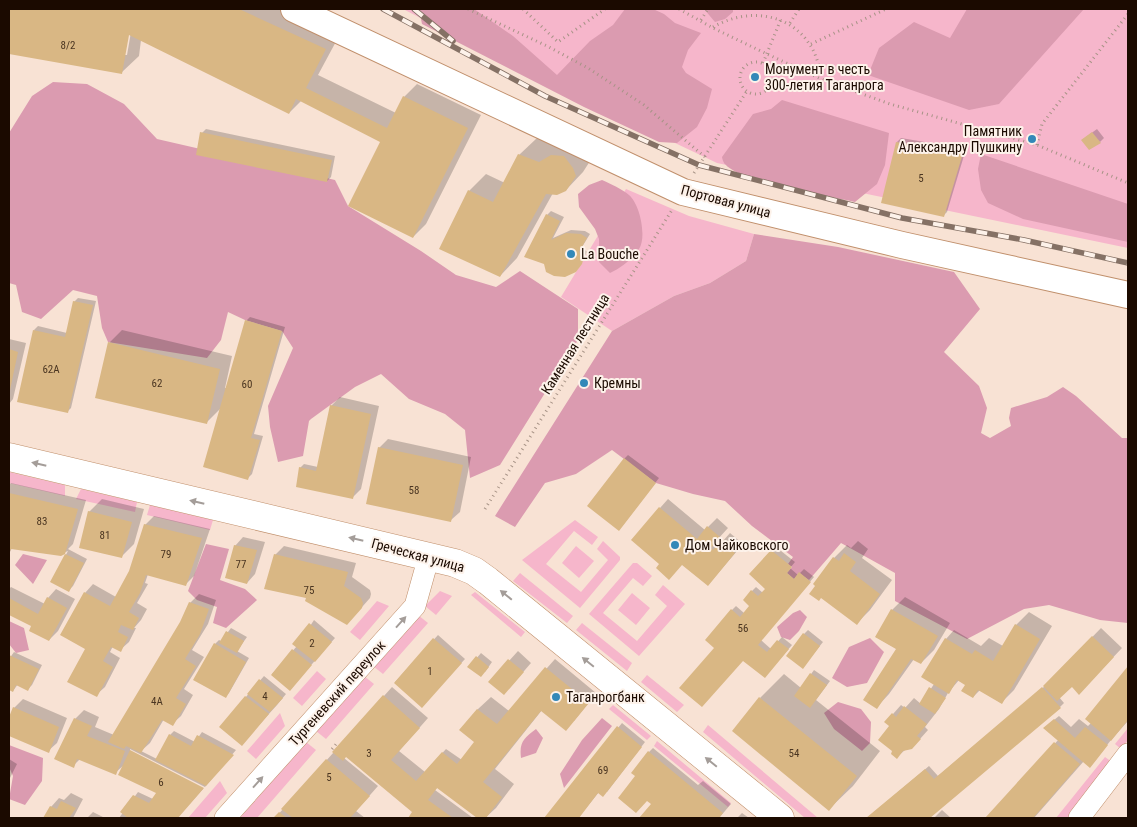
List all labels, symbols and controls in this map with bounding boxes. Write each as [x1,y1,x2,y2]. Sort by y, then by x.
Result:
house number: 8/2 [61,39,75,52]
place label: Монумент в честь 300-летия Таганрога [765,61,884,93]
marker: Монумент в честь 300-летия Таганрога [749,71,761,83]
place label: Памятник Александру Пушкину [899,123,1022,155]
marker: Памятник Александру Пушкину [1026,133,1038,145]
house number: 5 [918,172,924,185]
street label: Портовая улица [679,181,773,221]
place label: La Bouche [581,246,639,262]
marker: La Bouche [565,248,577,260]
street label: Каменная лестница [538,291,612,397]
house number: 62А [42,363,60,376]
place label: Кремны [594,375,641,391]
house number: 62 [152,377,162,390]
marker: Кремны [578,377,590,389]
house number: 60 [242,378,252,391]
one-way arrow [32,460,47,468]
house number: 58 [409,484,419,497]
one-way arrow [190,498,205,506]
house number: 83 [37,515,47,528]
house number: 81 [100,529,110,542]
one-way arrow [348,535,363,543]
street label: Греческая улица [370,535,466,575]
place label: Дом Чайковского [685,537,789,553]
marker: Дом Чайковского [669,539,681,551]
house number: 79 [161,548,171,561]
house number: 77 [236,558,246,571]
house number: 75 [304,584,314,597]
one-way arrow [499,589,512,600]
one-way arrow [395,616,407,628]
house number: 56 [738,622,748,635]
street label: Тургеневский переулок [286,637,389,749]
house number: 2 [309,637,315,650]
one-way arrow [582,656,595,667]
house number: 1 [427,665,433,678]
place label: Таганрогбанк [566,689,645,705]
house number: 4 [262,690,268,703]
marker: Таганрогбанк [550,691,562,703]
house number: 4А [151,695,164,708]
house number: 3 [366,747,372,760]
house number: 54 [789,747,800,760]
one-way arrow [704,756,717,767]
house number: 69 [598,764,608,777]
house number: 5 [326,771,332,784]
house number: 6 [158,776,164,789]
one-way arrow [252,776,263,789]

